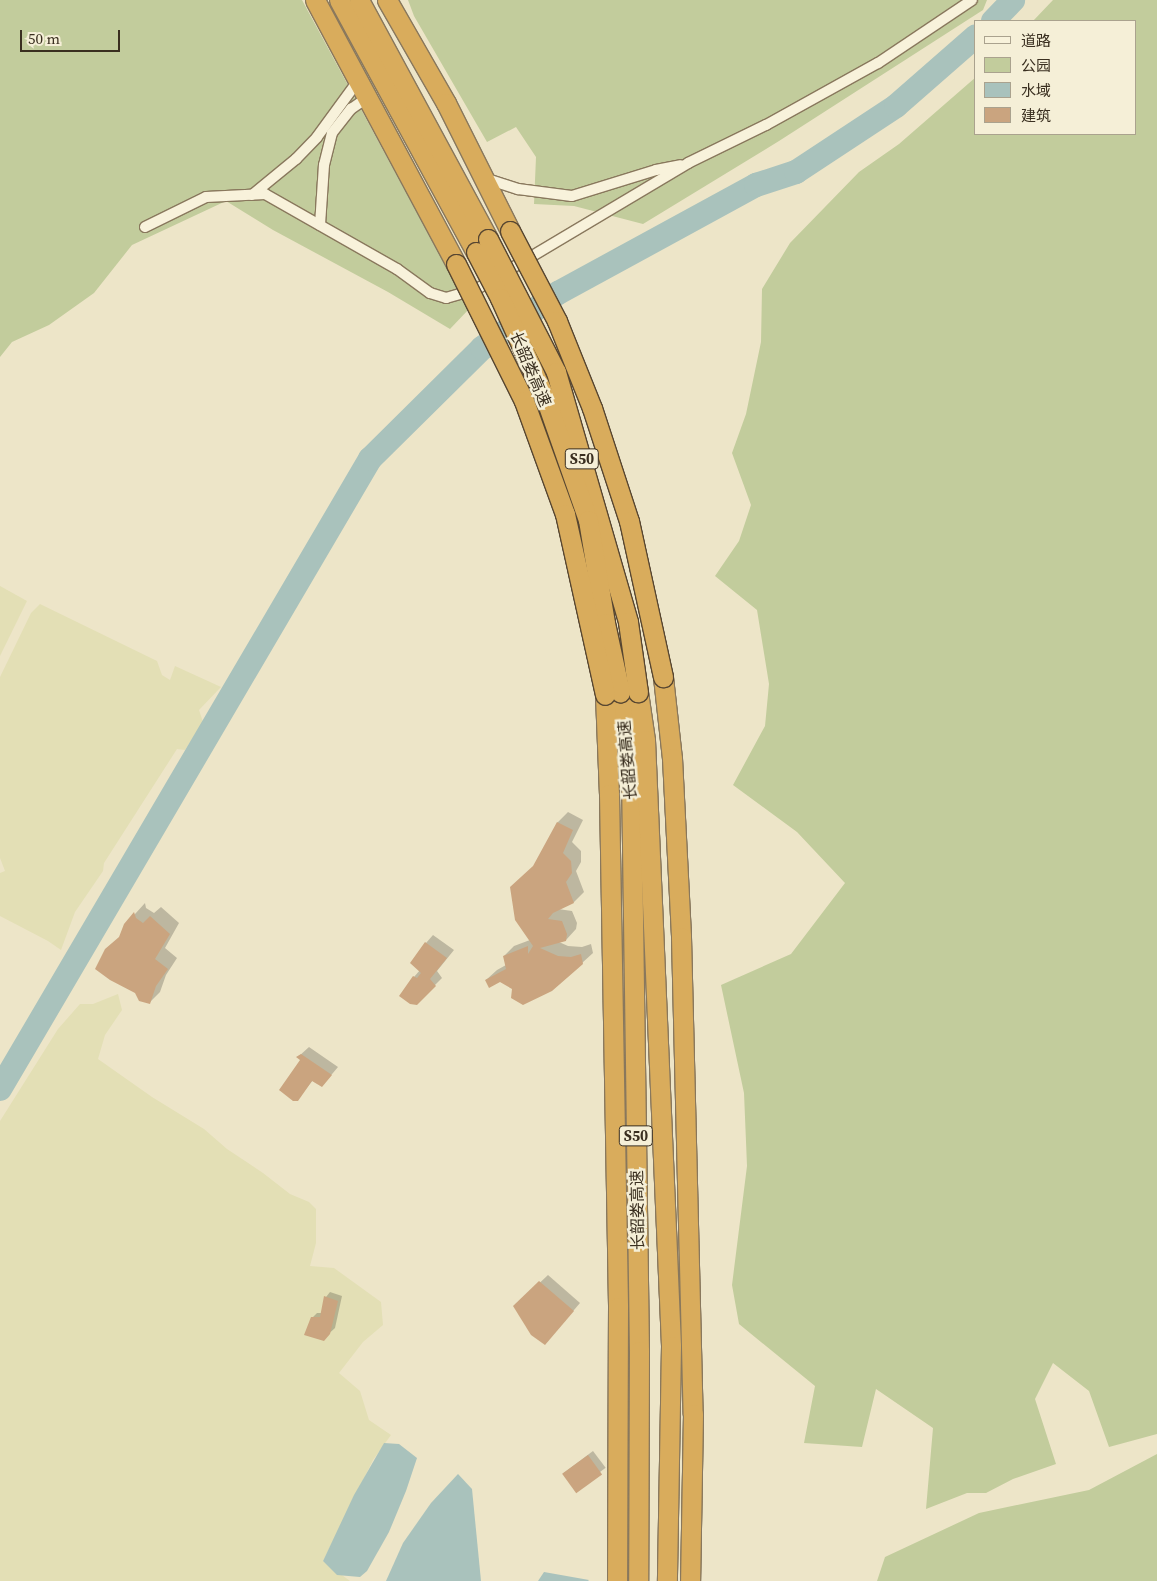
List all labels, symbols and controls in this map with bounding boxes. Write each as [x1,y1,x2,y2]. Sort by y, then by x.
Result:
scale bar [22,20,122,52]
legend [974,20,1137,135]
text: 50 m [28,28,60,49]
text: 道路 [1021,30,1051,51]
text: 公园 [1021,55,1051,76]
text: 水域 [1021,80,1051,101]
text: 建筑 [1021,105,1051,126]
street label: 长韶娄高速 [507,328,555,410]
road number: S50 [564,446,600,472]
street label: 长韶娄高速 [614,719,640,801]
road number: S50 [618,1124,654,1148]
street label: 长韶娄高速 [627,1170,647,1250]

